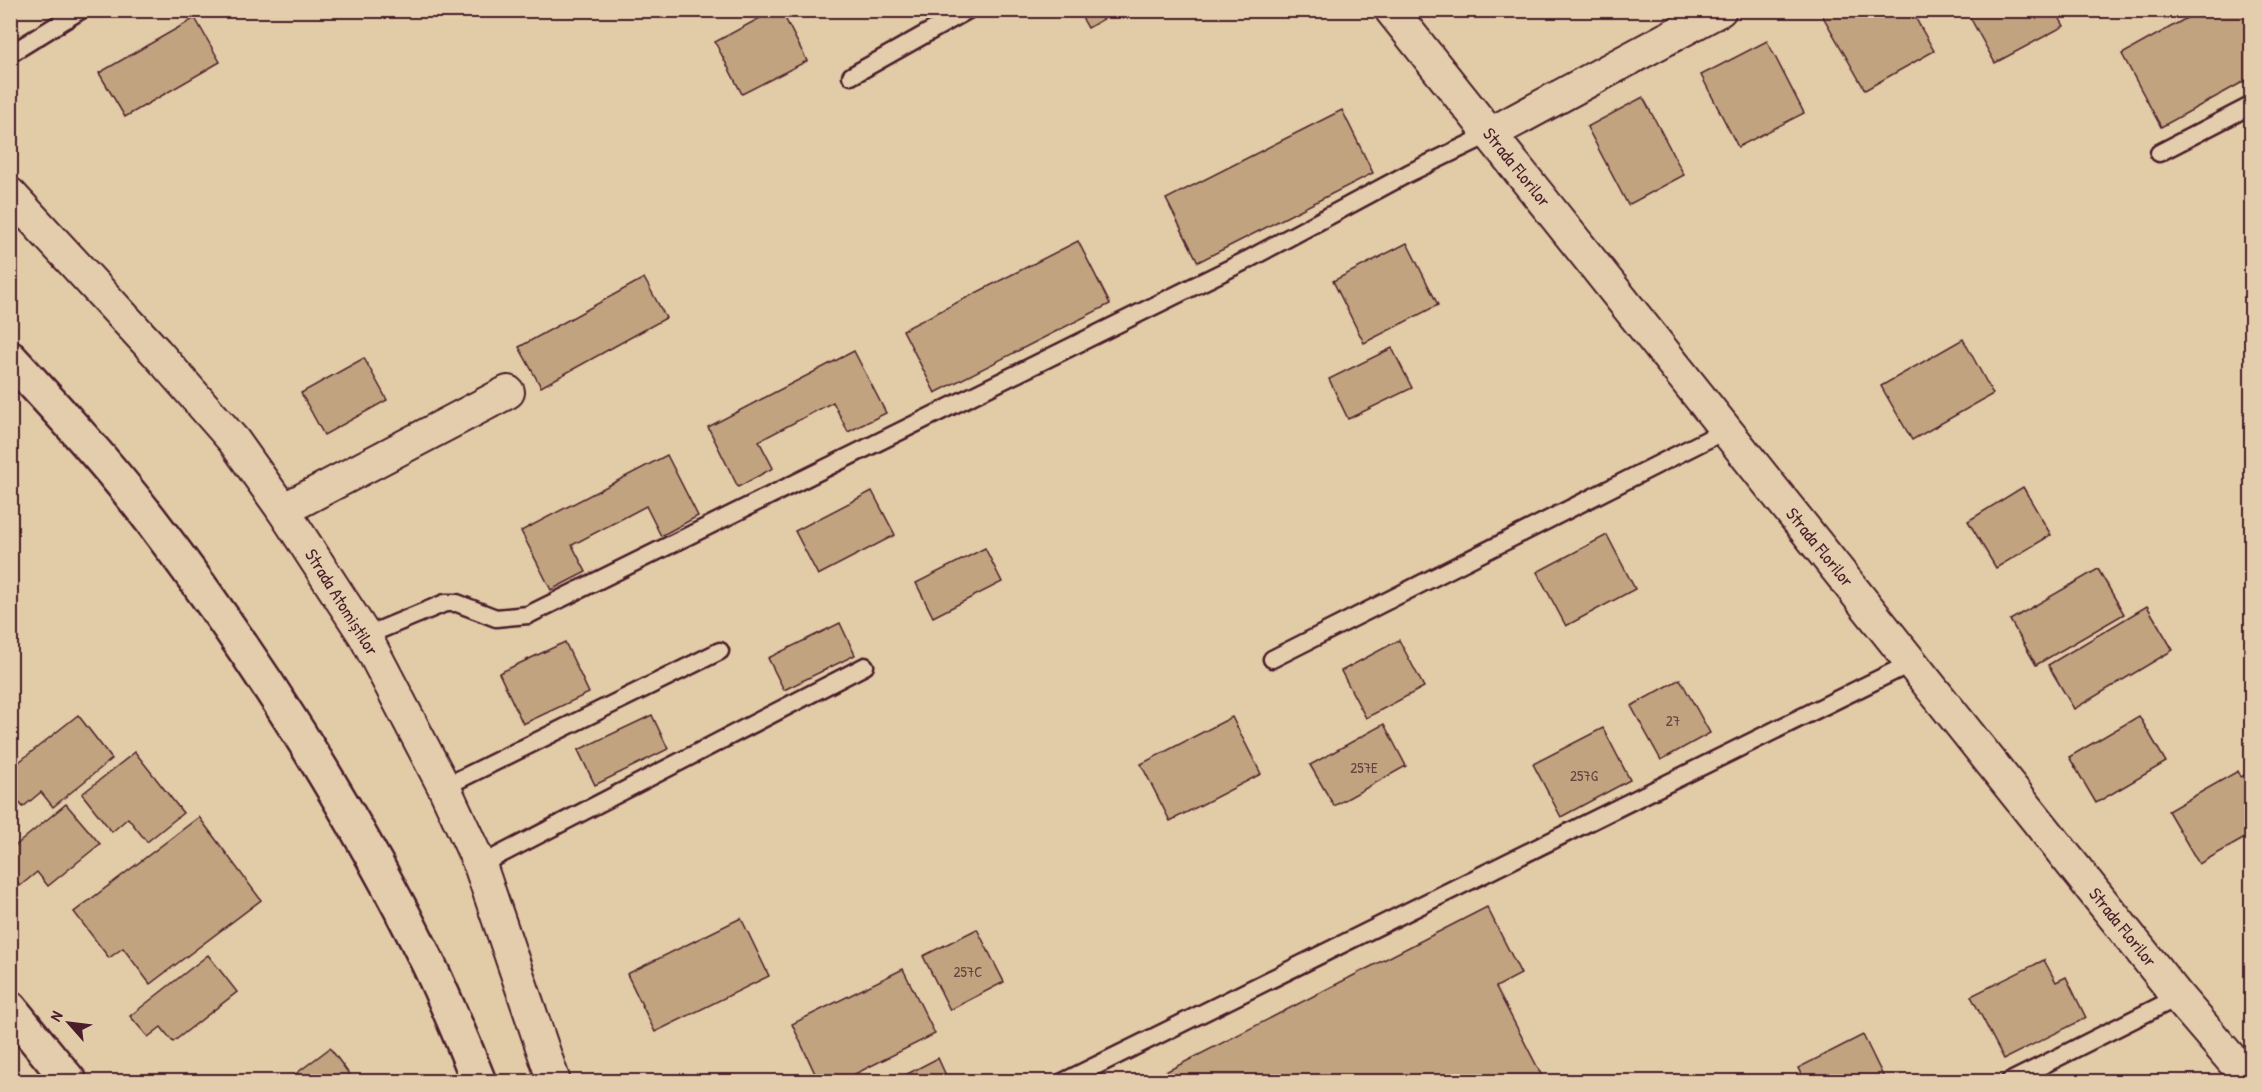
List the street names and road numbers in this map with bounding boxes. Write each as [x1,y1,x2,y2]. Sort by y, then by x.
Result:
street label: Strada Florilor [1477,122,1557,212]
street label: Strada Florilor [1780,502,1860,592]
street label: Strada Atomiștilor [299,544,385,660]
street label: Strada Florilor [2083,882,2163,972]

